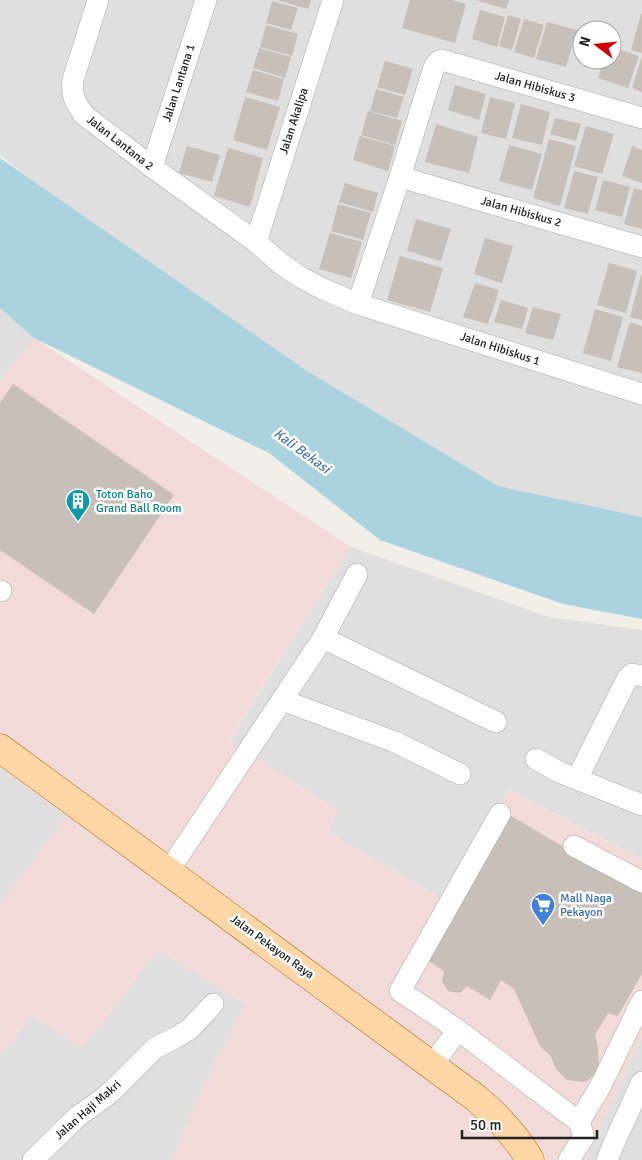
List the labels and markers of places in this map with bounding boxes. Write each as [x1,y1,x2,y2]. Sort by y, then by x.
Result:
place label: Toton Baho Grand Ball Room [96,487,182,516]
building icon: Toton Baho Grand Ball Room [65,488,91,522]
place label: Mall Naga Pekayon [560,891,612,920]
supermarket icon: Mall Naga Pekayon [530,892,556,926]

